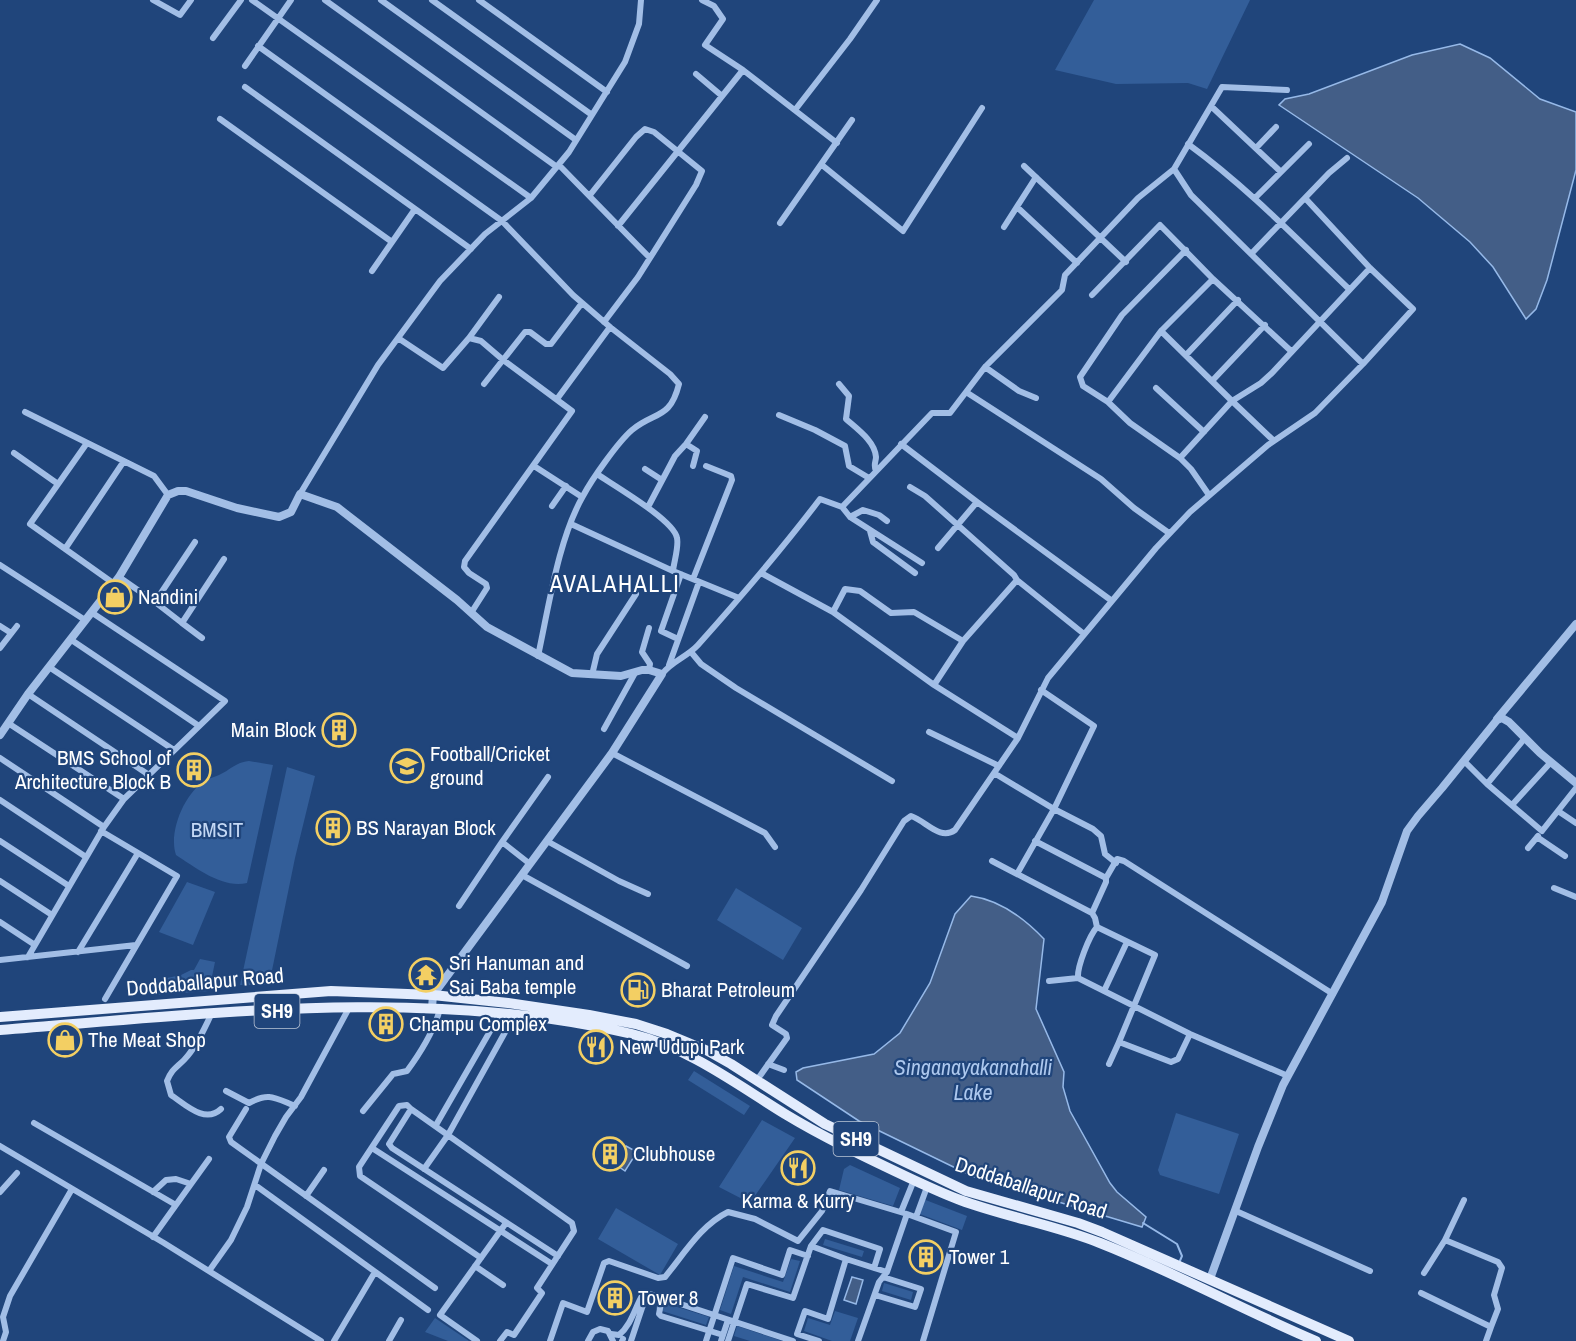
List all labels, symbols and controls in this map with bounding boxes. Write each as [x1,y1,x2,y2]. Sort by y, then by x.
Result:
district label: AVALAHALLI [549,567,680,599]
shop icon: Nandini [97,579,133,615]
place label: Nandini [138,582,198,611]
building icon: Main Block [321,712,357,748]
place label: Main Block [231,715,316,744]
place label: Football/Cricket ground [430,739,550,792]
place label: BMS School of Architecture Block B [14,743,171,796]
school or university icon: Football/Cricket ground [389,748,425,784]
building icon: BMS School of Architecture Block B [176,752,212,788]
building icon: BS Narayan Block [315,810,351,846]
place label: BS Narayan Block [356,813,496,842]
park label: BMSIT [191,815,244,844]
place label: Sri Hanuman and Sai Baba temple [449,948,584,1001]
temple icon: Sri Hanuman and Sai Baba temple [408,957,444,993]
street label: Doddaballapur Road [125,960,285,1003]
fuel station icon: Bharat Petroleum [620,972,656,1008]
place label: Bharat Petroleum [661,975,795,1004]
road number: SH9 [254,994,300,1028]
building icon: Champu Complex [368,1006,404,1042]
place label: Champu Complex [409,1009,547,1038]
shop icon: The Meat Shop [47,1022,83,1058]
place label: The Meat Shop [88,1025,206,1054]
restaurant icon: New Udupi Park [578,1029,614,1065]
place label: New Udupi Park [619,1032,745,1061]
water label: Singanayakanahalli Lake [894,1052,1052,1107]
road number: SH9 [834,1122,878,1156]
building icon: Clubhouse [592,1136,628,1172]
place label: Clubhouse [633,1139,715,1168]
street label: Doddaballapur Road [952,1149,1111,1226]
restaurant icon: Karma & Kurry [780,1150,816,1186]
place label: Karma & Kurry [742,1186,855,1215]
building icon: Tower 1 [908,1239,944,1275]
place label: Tower 1 [949,1242,1010,1271]
building icon: Tower 8 [597,1280,633,1316]
place label: Tower 8 [638,1283,698,1312]

